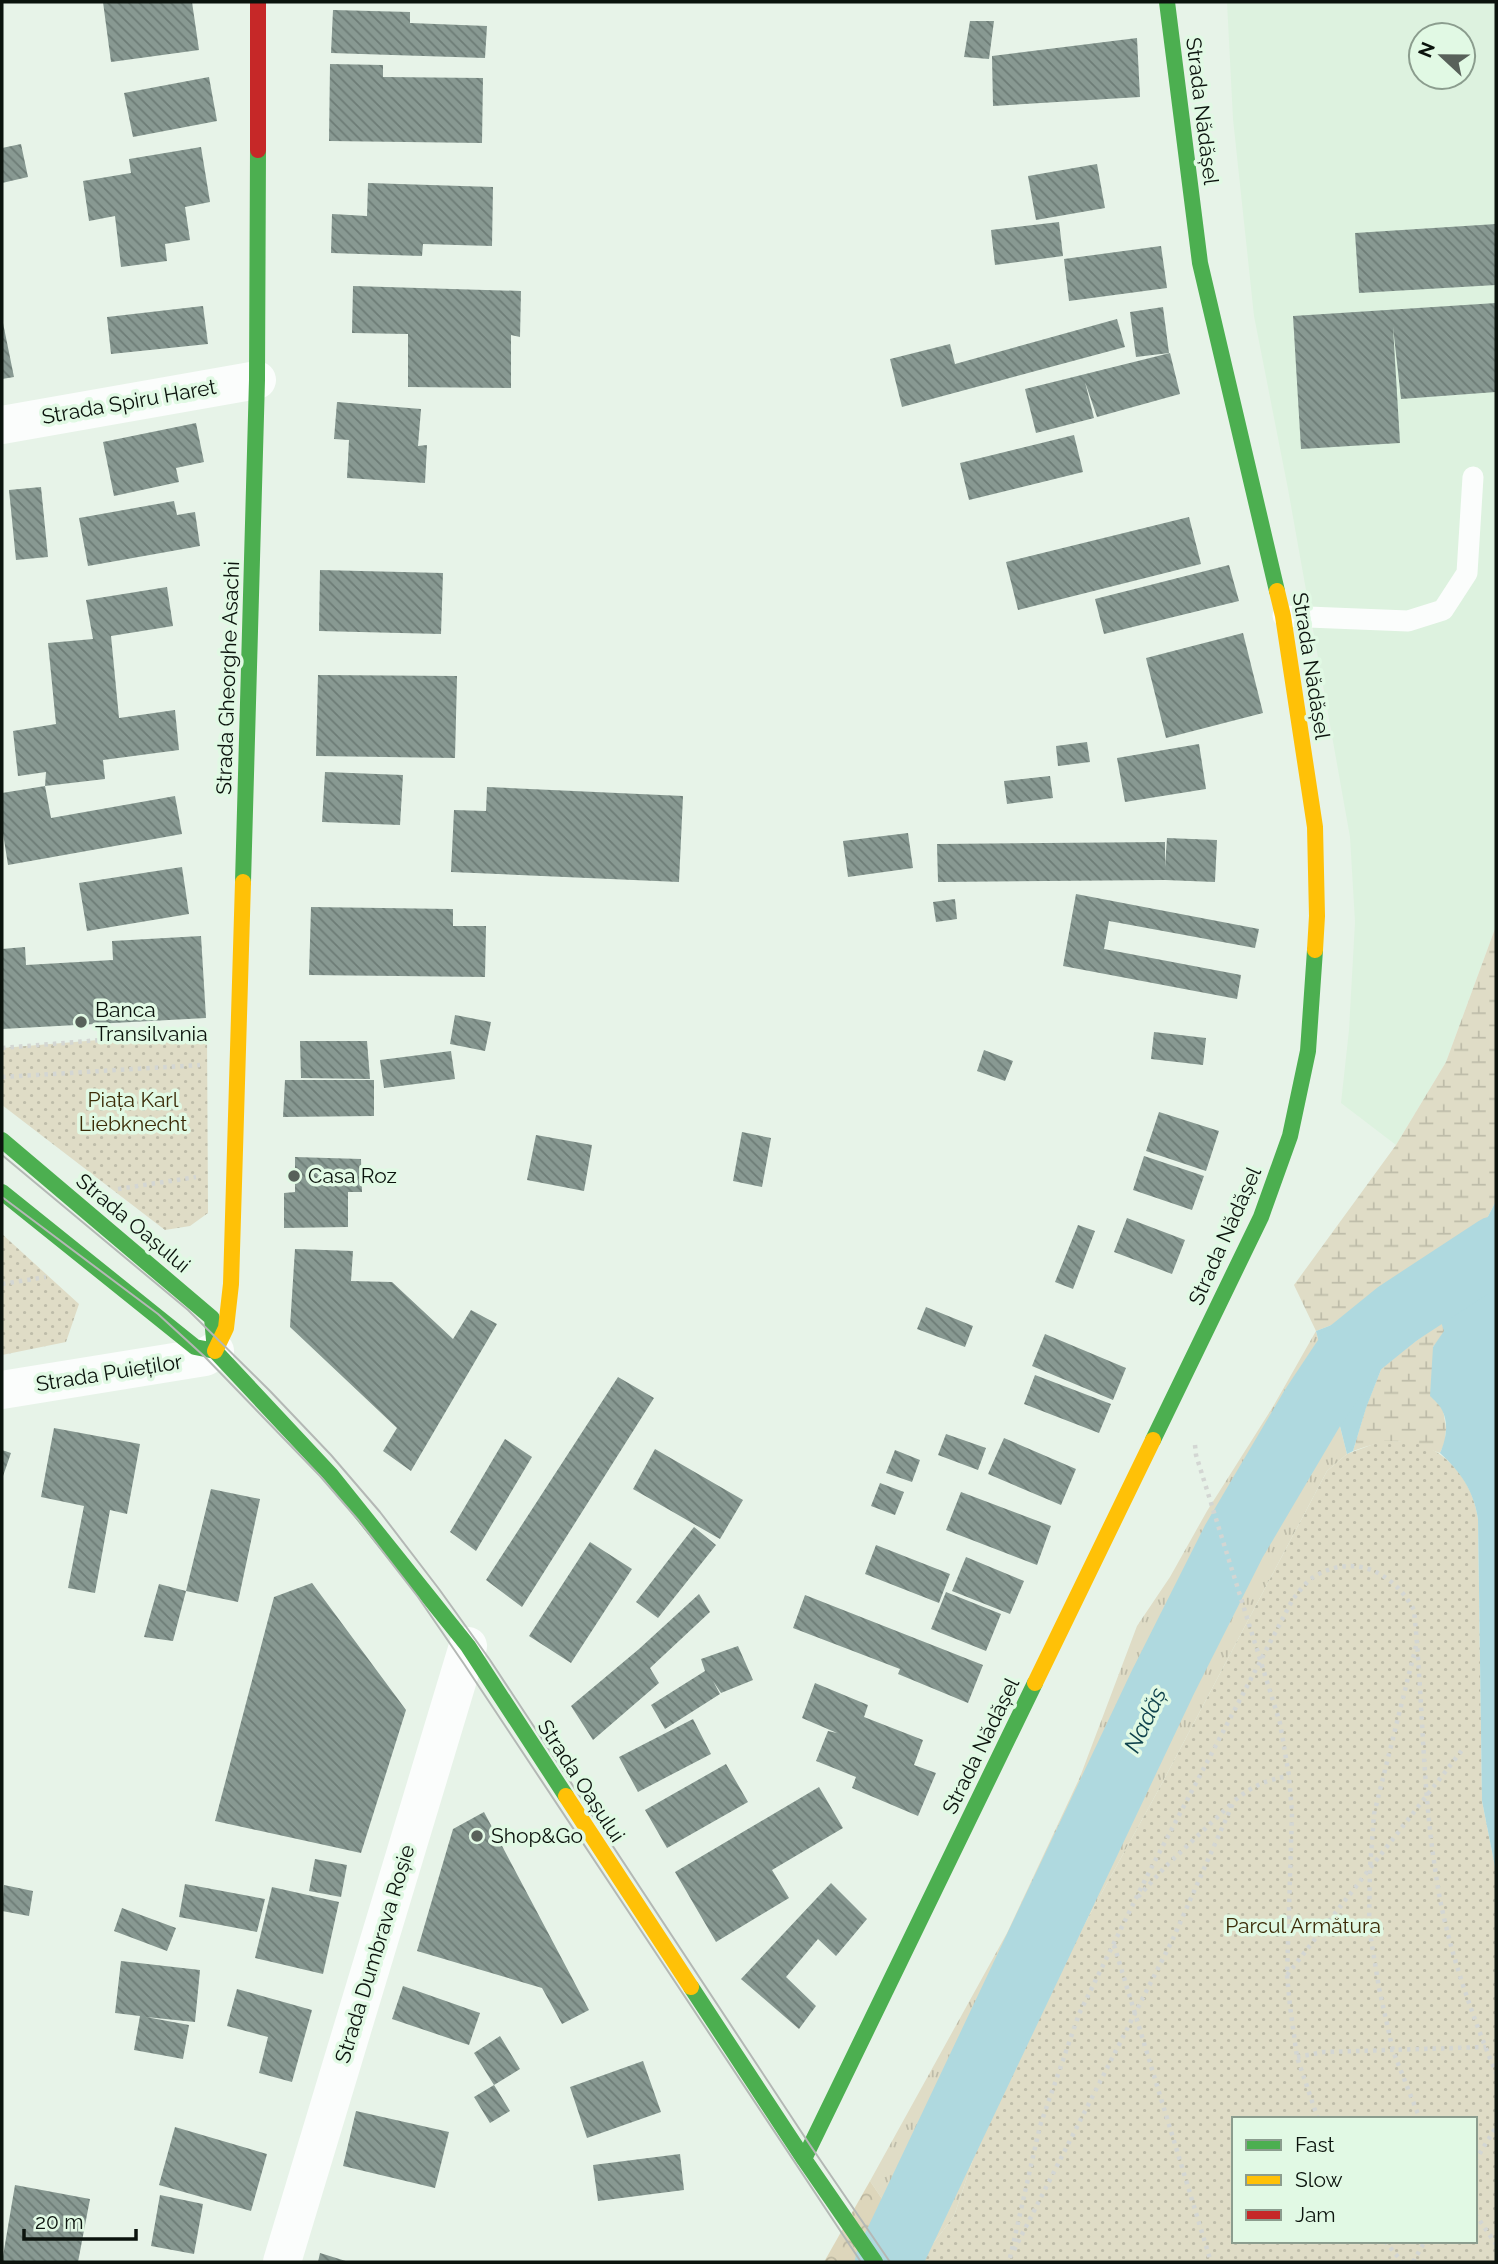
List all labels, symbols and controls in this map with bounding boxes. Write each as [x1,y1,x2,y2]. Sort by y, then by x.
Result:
north arrow [1407,21,1477,91]
street label: Strada Nădășel [1181,36,1224,186]
text: N [1413,39,1439,60]
street label: Strada Spiru Haret [40,374,218,429]
street label: Strada Gheorghe Asachi [211,561,244,795]
street label: Strada Nădășel [1288,591,1335,741]
place label: Banca Transilvania [95,997,208,1046]
marker: Banca Transilvania [73,1014,89,1030]
park label: Piața Karl Liebknecht [79,1087,187,1136]
place label: Casa Roz [308,1163,397,1188]
street label: Strada Nădășel [1183,1163,1266,1309]
street label: Strada Oașului [71,1168,195,1277]
marker: Casa Roz [286,1168,302,1184]
street label: Strada Puieților [34,1349,184,1396]
street label: Strada Nădășel [937,1673,1024,1818]
water label: Nadăș [1118,1683,1171,1757]
street label: Strada Oașului [533,1715,630,1847]
place label: Shop&Go [491,1823,583,1848]
marker: Shop&Go [469,1828,485,1844]
street label: Strada Dumbrava Roșie [329,1842,420,2066]
park label: Parcul Armătura [1225,1913,1381,1938]
legend [1232,2117,1477,2243]
text: Fast [1295,2132,1335,2157]
text: Slow [1295,2167,1343,2192]
scale bar [24,2198,136,2242]
text: Jam [1295,2202,1336,2227]
text: 20 m [35,2209,83,2234]

